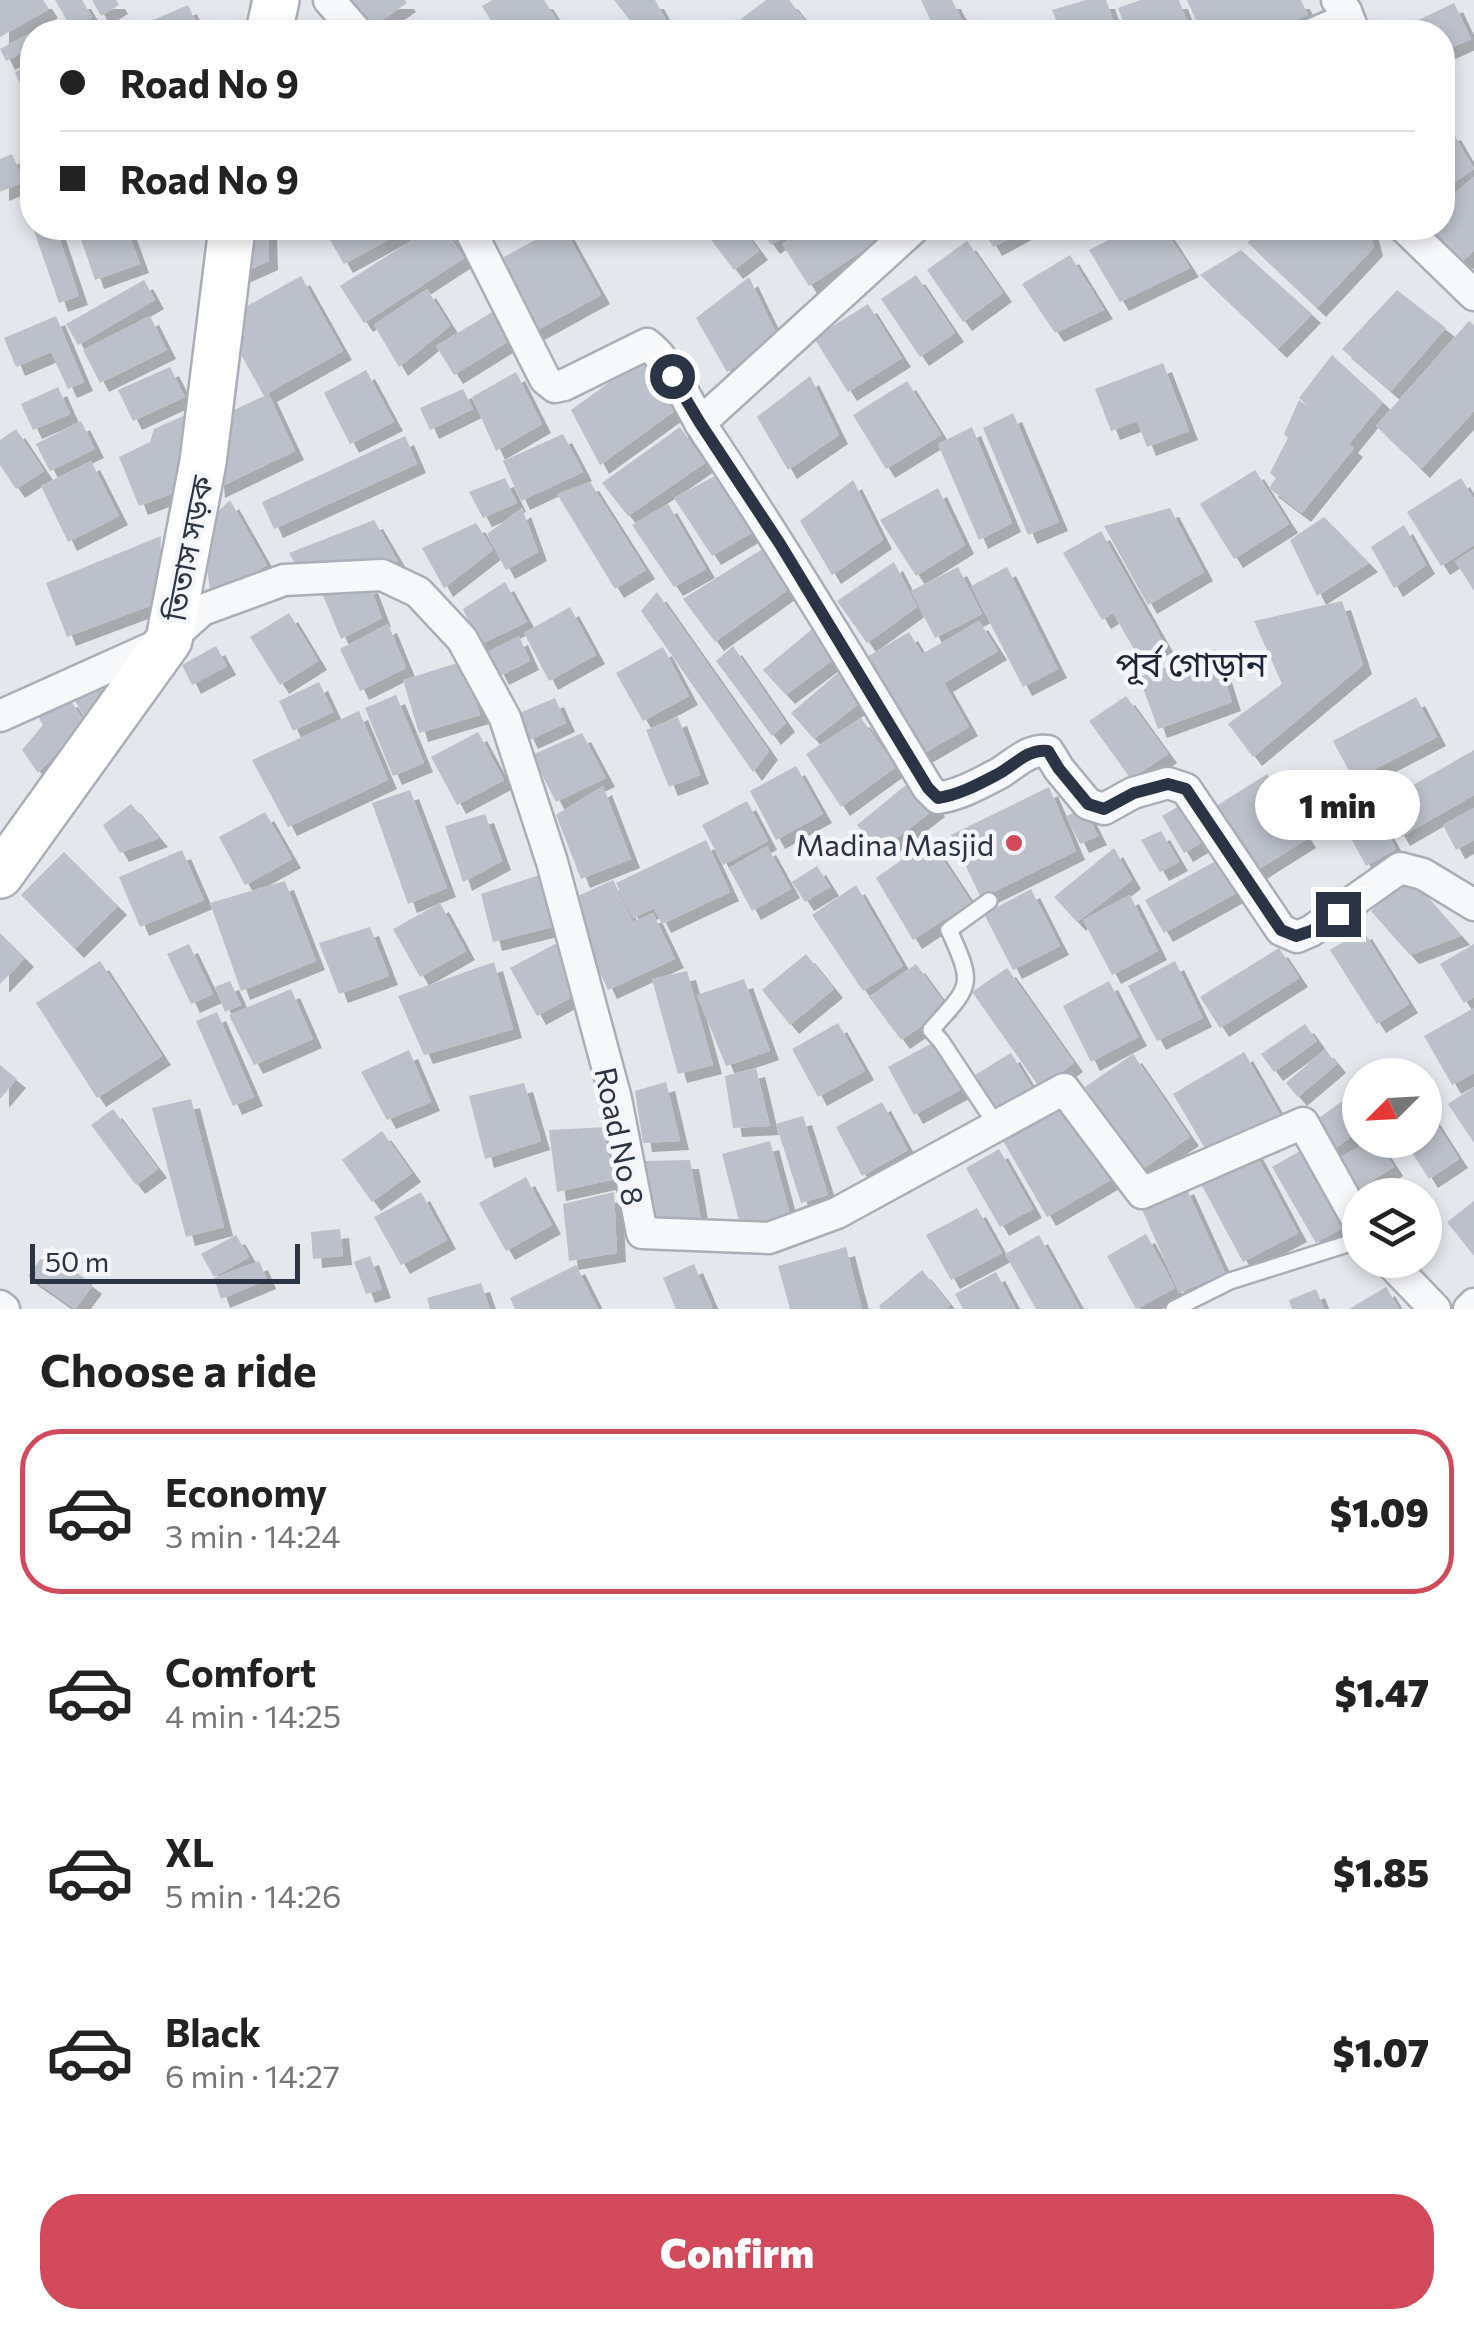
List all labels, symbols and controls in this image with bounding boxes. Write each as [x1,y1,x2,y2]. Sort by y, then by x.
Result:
text: Road No 9 [120,59,299,106]
text: Road No 9 [120,155,299,202]
route start [650,354,695,399]
street label: তিতাস সড়ক [155,472,219,625]
district label: পূর্ব গোড়ান [1115,641,1267,686]
callout: 1 min [1256,769,1420,839]
text: 1 min [1299,785,1376,825]
place label: Madina Masjid [796,825,994,862]
marker: Madina Masjid [1003,832,1025,854]
route end [1316,892,1361,937]
north arrow [1342,1058,1442,1158]
map controls [1342,1058,1442,1278]
street label: Road No 8 [588,1064,654,1208]
button: layers [1342,1178,1442,1278]
scale bar [30,1239,300,1284]
text: 50 m [45,1244,109,1278]
text: Choose a ride [40,1341,317,1396]
icon: car [45,1467,135,1557]
text: Economy [165,1468,327,1515]
text: $1.09 [1330,1488,1429,1535]
text: 3 min · 14:24 [165,1515,341,1555]
icon: car [45,1647,135,1737]
text: Comfort [165,1648,316,1695]
text: $1.47 [1334,1668,1429,1715]
text: 4 min · 14:25 [165,1695,341,1735]
icon: car [45,1827,135,1917]
text: XL [165,1828,214,1875]
text: $1.85 [1333,1848,1429,1895]
text: 5 min · 14:26 [165,1875,341,1915]
icon: car [45,2007,135,2097]
text: Black [165,2008,261,2055]
text: $1.07 [1333,2028,1429,2075]
text: 6 min · 14:27 [165,2055,340,2095]
button: Confirm [40,2194,1434,2309]

